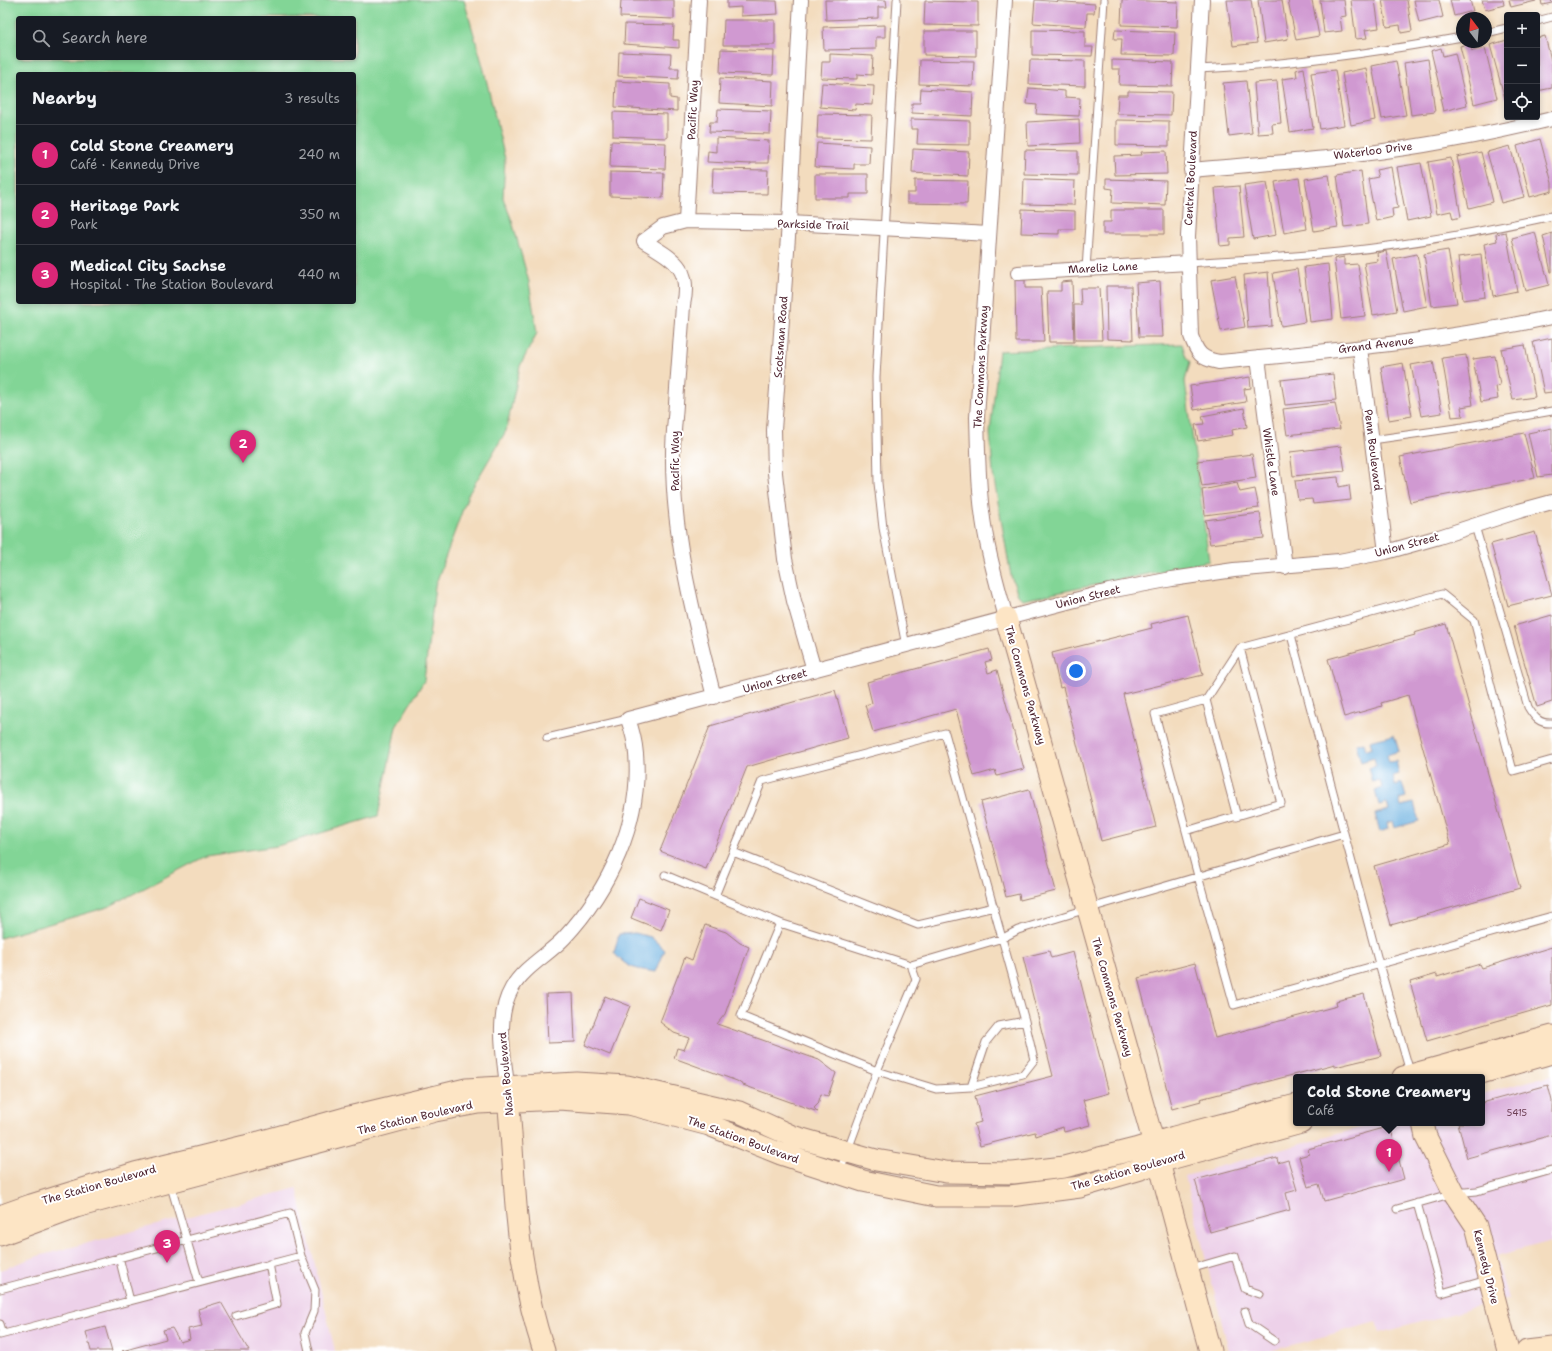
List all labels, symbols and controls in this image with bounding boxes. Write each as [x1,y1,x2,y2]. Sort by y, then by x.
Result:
north arrow [1456,12,1492,48]
map controls [1504,12,1540,120]
button: + [1504,12,1540,48]
search box [16,16,356,60]
icon: search [30,27,52,49]
text: Search here [62,28,148,48]
button: − [1504,48,1540,84]
street label: Pacific Way [684,79,702,141]
button: locate [1504,84,1540,120]
text: Nearby [32,87,97,109]
text: 3 results [284,90,340,107]
street label: Central Boulevard [1181,130,1201,226]
text: Cold Stone Creamery [70,136,234,156]
street label: Waterloo Drive [1333,139,1413,163]
text: 1 [42,146,48,163]
text: 240 m [298,146,340,163]
text: Café · Kennedy Drive [70,156,200,173]
text: Heritage Park [70,196,180,216]
text: 2 [40,206,50,223]
text: 350 m [299,206,340,223]
text: Park [70,216,98,233]
street label: Parkside Trail [777,216,850,234]
text: Medical City Sachse [70,256,226,276]
street label: Mareliz Lane [1068,259,1138,277]
text: 3 [40,266,50,283]
text: 440 m [298,266,340,283]
text: Hospital · The Station Boulevard [70,276,273,293]
street label: Scotsman Road [771,295,791,379]
street label: The Commons Parkway [970,305,992,429]
street label: Grand Avenue [1337,333,1415,357]
street label: Penn Boulevard [1361,408,1385,492]
street label: Whistle Lane [1259,427,1283,497]
pin: 2 [230,430,256,463]
street label: Pacific Way [668,431,683,491]
street label: Union Street [1373,529,1441,561]
street label: Union Street [1054,582,1122,612]
street label: The Commons Parkway [1001,624,1049,746]
your location [1066,661,1086,681]
street label: Union Street [741,665,809,697]
street label: The Commons Parkway [1088,936,1136,1058]
street label: Nash Boulevard [495,1032,517,1116]
popup [1293,1074,1485,1126]
text: Cold Stone Creamery [1307,1082,1471,1102]
street label: The Station Boulevard [356,1097,474,1139]
text: Café [1307,1102,1334,1119]
house number: 5415 [1507,1107,1527,1119]
street label: The Station Boulevard [685,1113,801,1167]
pin: 1 [1376,1139,1402,1172]
street label: The Station Boulevard [1069,1148,1187,1194]
street label: The Station Boulevard [40,1162,158,1208]
street label: Kennedy Drive [1469,1228,1503,1306]
pin: 3 [154,1230,180,1263]

